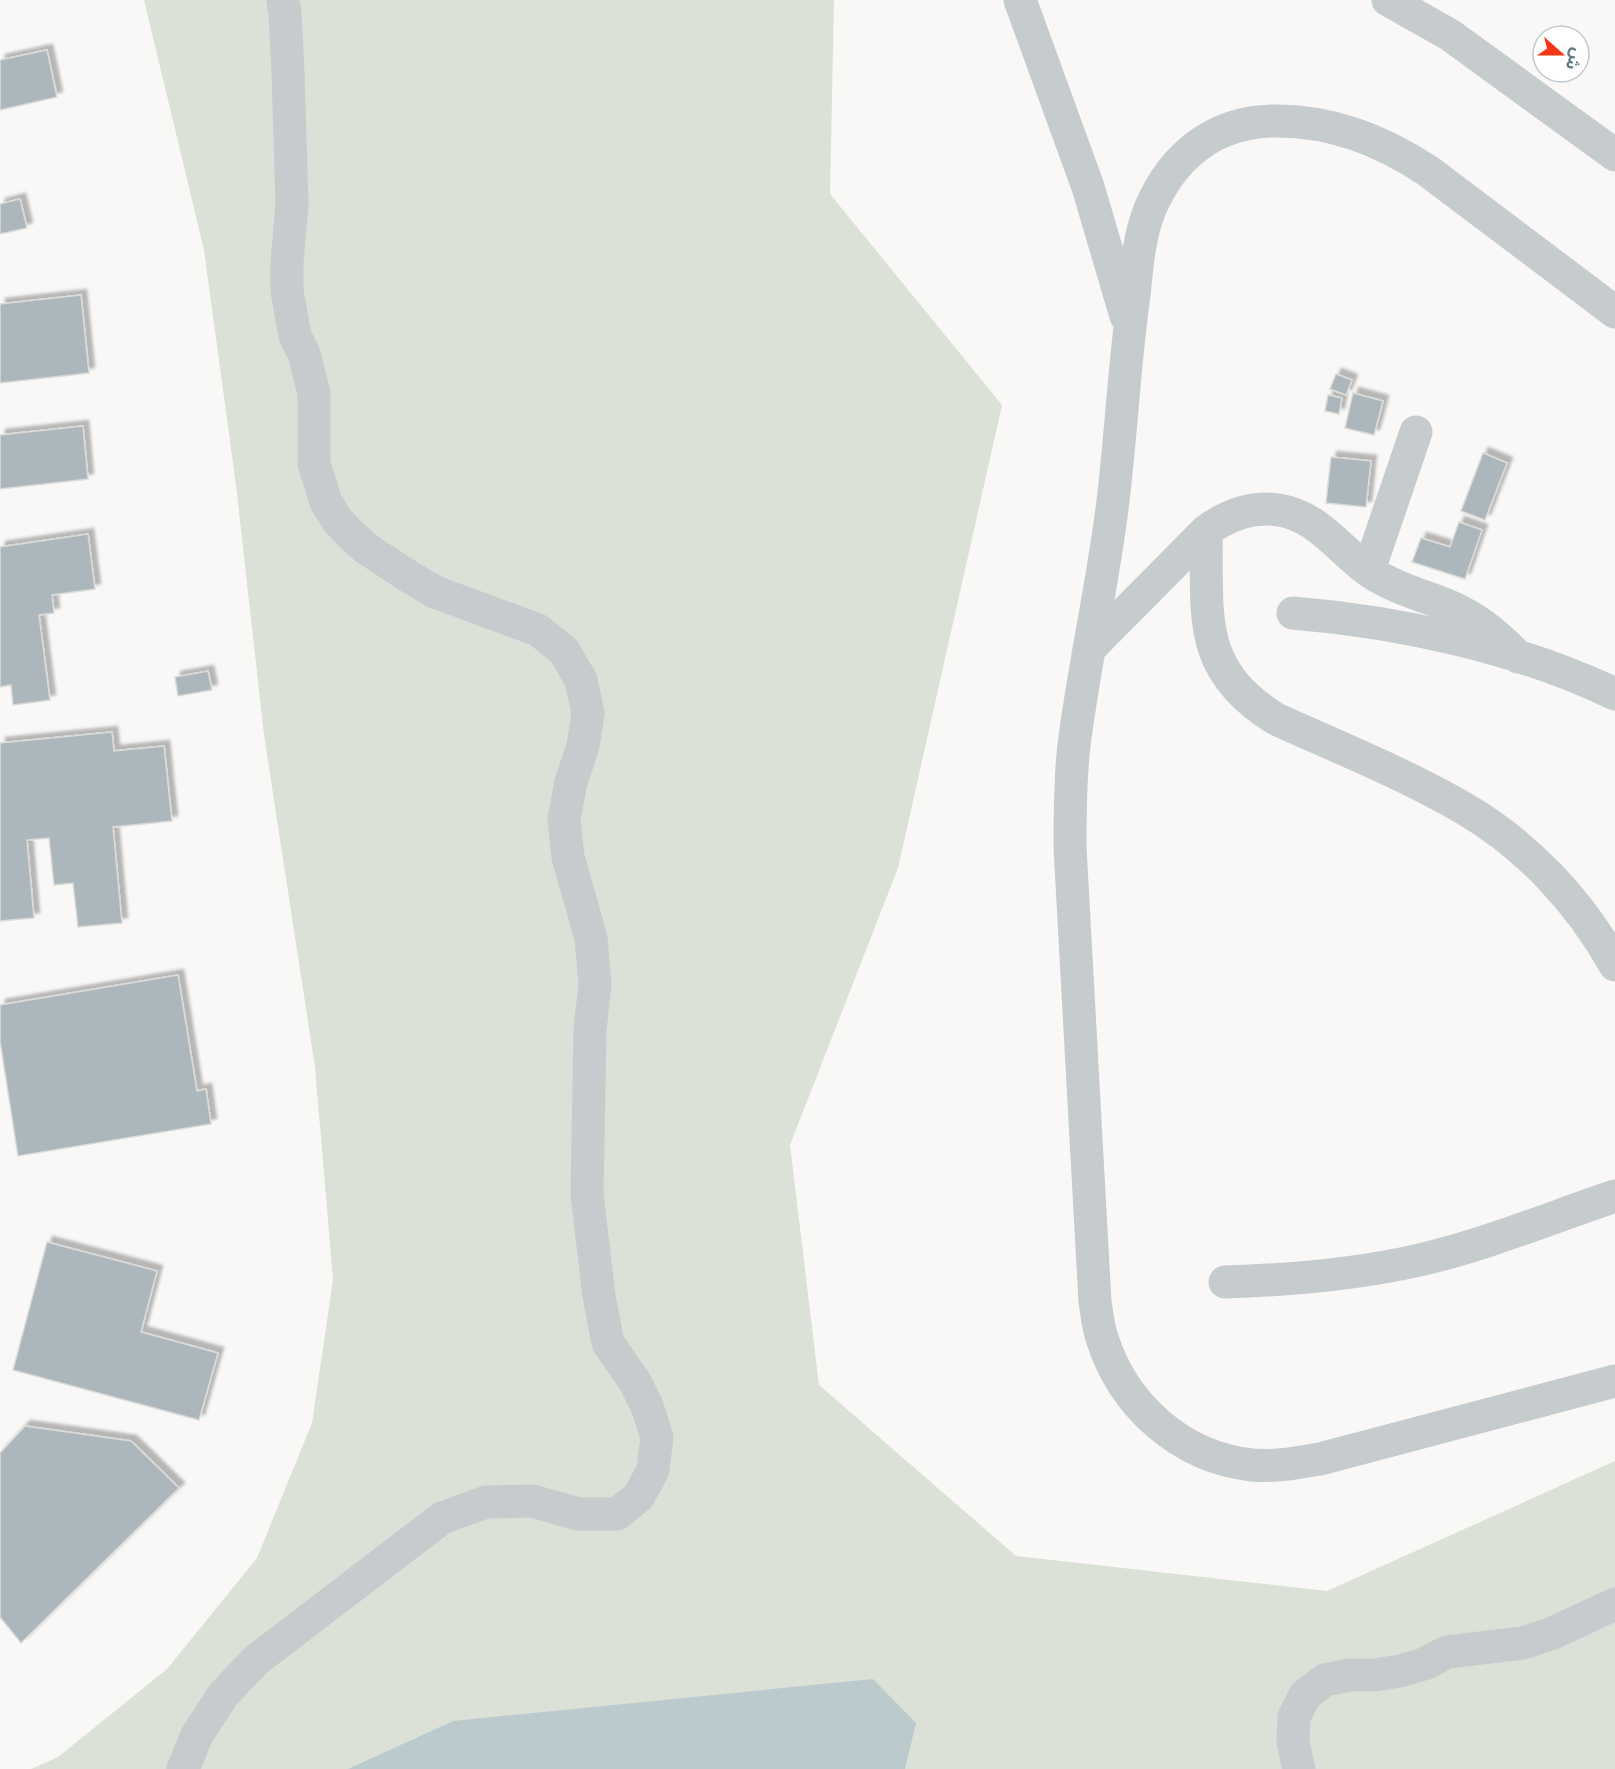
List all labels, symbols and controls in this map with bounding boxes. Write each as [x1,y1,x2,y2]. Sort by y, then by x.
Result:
north arrow [1531,24,1591,84]
text: ش [1562,46,1588,73]

